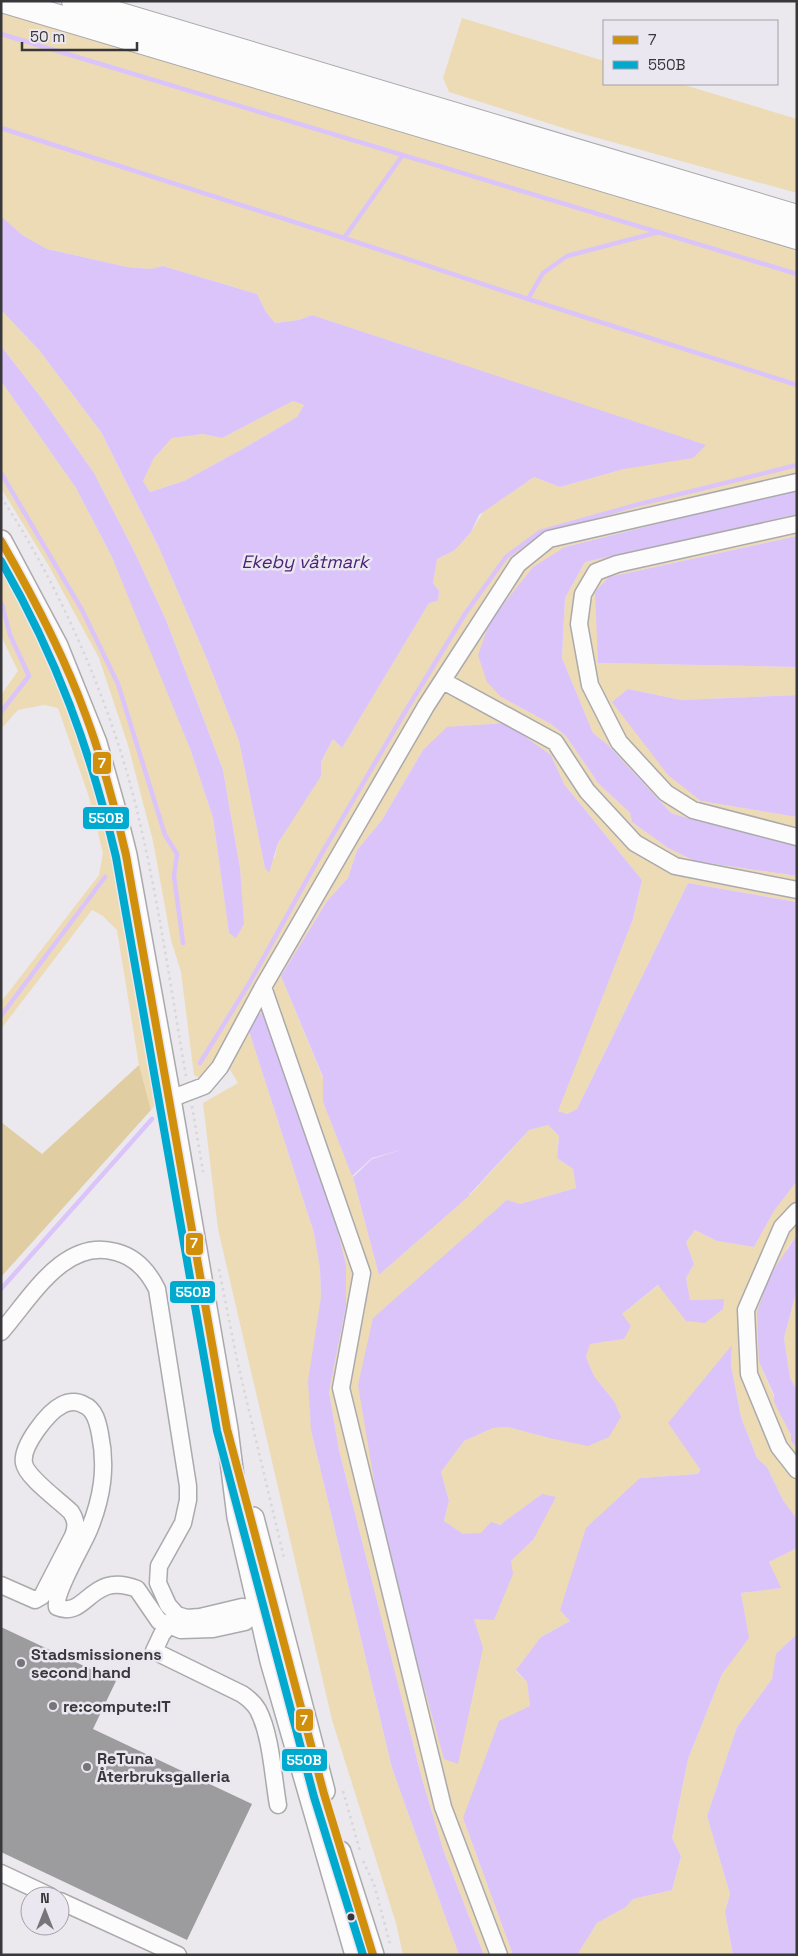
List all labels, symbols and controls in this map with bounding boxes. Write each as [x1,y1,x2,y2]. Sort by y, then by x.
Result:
scale bar [22,20,138,52]
legend [603,20,778,85]
text: 50 m [30,27,65,46]
text: 7 [648,30,656,49]
text: 550B [648,55,686,74]
water label: Ekeby våtmark [241,550,371,573]
line badge: 7 [92,751,112,775]
text: 7 [98,754,106,772]
line badge: 550B [82,806,130,830]
text: 550B [88,809,124,827]
line badge: 7 [185,1232,204,1256]
text: 7 [190,1234,198,1252]
line badge: 550B [169,1280,216,1304]
text: 550B [175,1283,211,1301]
place label: Stadsmissionens second hand [31,1644,162,1683]
marker: Stadsmissionens second hand [15,1657,27,1669]
place label: re:compute:IT [63,1696,171,1717]
marker: re:compute:IT [47,1700,59,1712]
line badge: 7 [295,1708,314,1732]
text: 7 [300,1711,308,1729]
place label: ReTuna Återbruksgalleria [97,1748,230,1787]
line badge: 550B [281,1748,328,1772]
text: 550B [286,1751,322,1769]
marker: ReTuna Återbruksgalleria [81,1761,93,1773]
north arrow [20,1886,70,1936]
text: N [40,1889,50,1907]
unlabelled marker [346,1912,356,1922]

